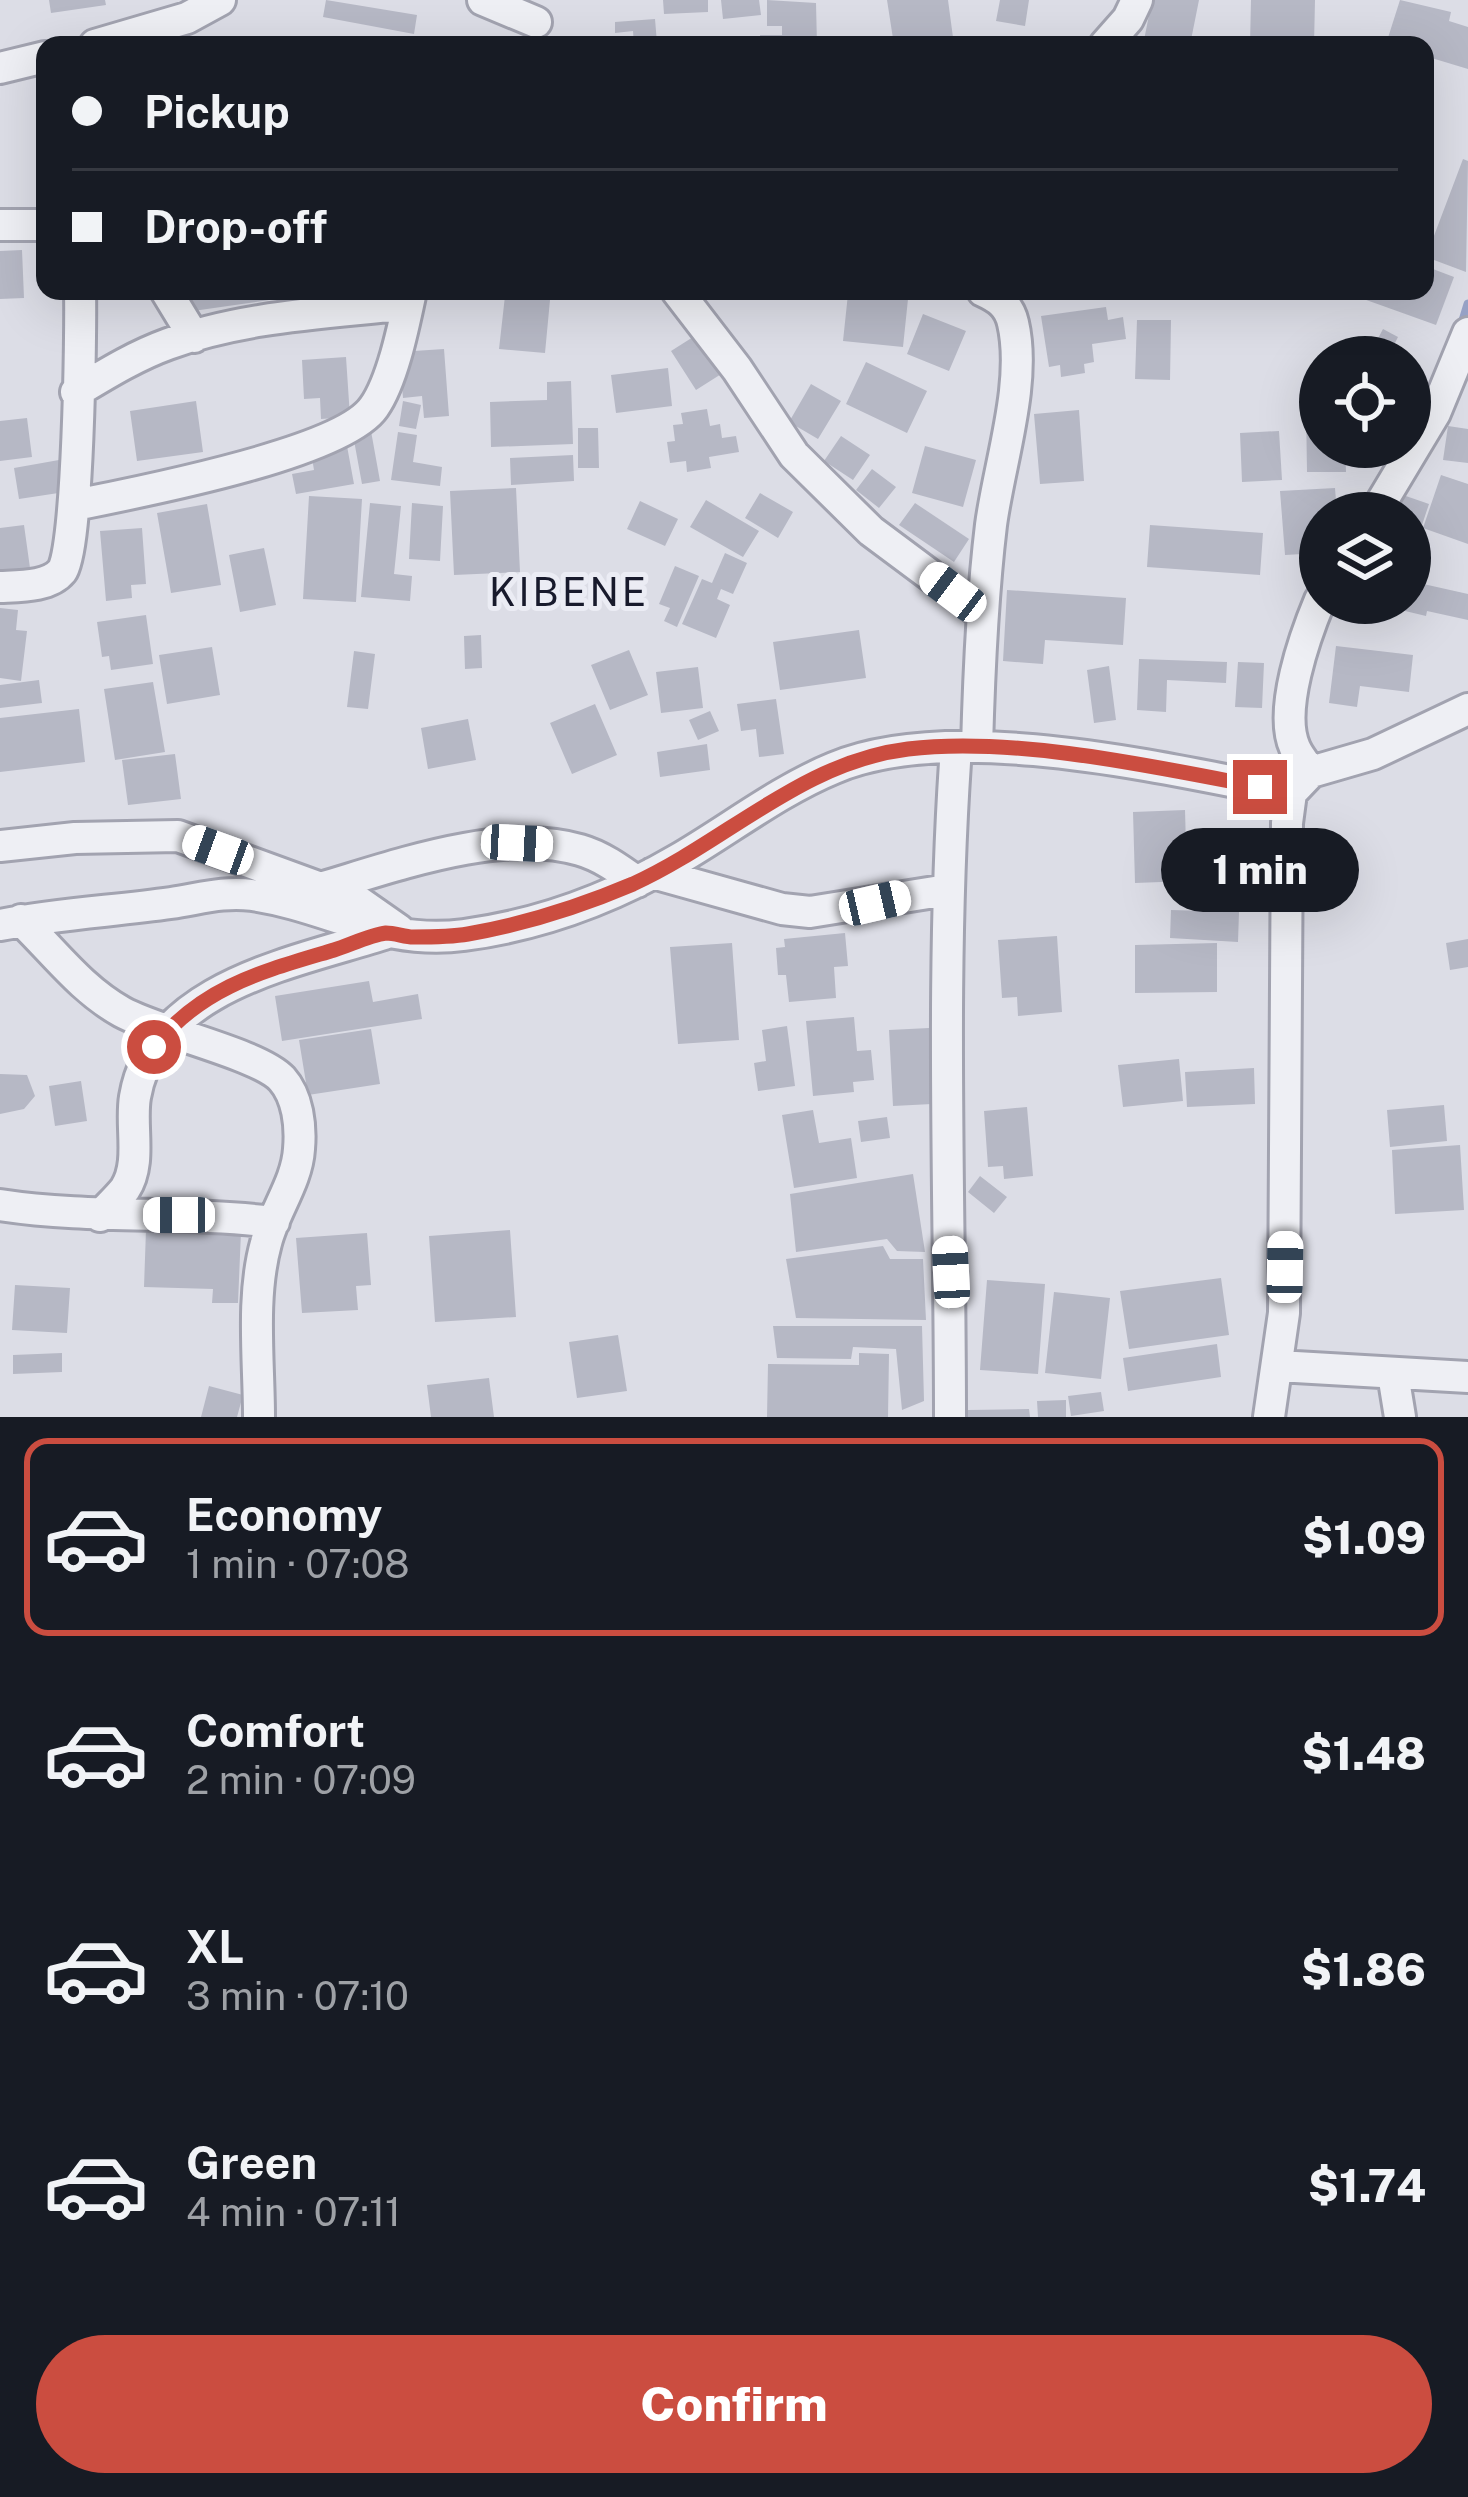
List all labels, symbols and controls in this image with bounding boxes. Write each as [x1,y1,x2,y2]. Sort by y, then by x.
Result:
text: Pickup [144,85,290,138]
text: Drop-off [144,200,327,253]
map controls [1299,336,1431,624]
button: locate [1299,336,1431,468]
button: layers [1299,492,1431,624]
car [913,556,993,628]
district label: KIBENE [489,569,649,615]
route end [1233,760,1287,814]
car [178,821,258,879]
car [480,823,554,863]
callout: 1 min [1161,829,1359,913]
text: 1 min [1212,847,1308,893]
car [836,877,914,929]
route start [127,1020,181,1074]
car [143,1197,215,1233]
car [1266,1231,1304,1303]
car [931,1235,971,1309]
icon: car [42,1483,150,1591]
text: Economy [186,1488,382,1541]
text: $1.09 [1302,1511,1426,1564]
text: 1 min · 07:08 [186,1541,409,1587]
icon: car [42,1699,150,1807]
text: Comfort [186,1704,365,1757]
text: $1.48 [1301,1727,1426,1780]
text: 2 min · 07:09 [186,1757,416,1803]
icon: car [42,1915,150,2023]
text: XL [186,1920,244,1973]
text: $1.86 [1301,1943,1426,1996]
text: 3 min · 07:10 [186,1973,409,2019]
icon: car [42,2131,150,2239]
text: Green [186,2136,317,2189]
text: $1.74 [1308,2159,1426,2212]
text: 4 min · 07:11 [186,2189,401,2235]
button: Confirm [36,2335,1432,2473]

